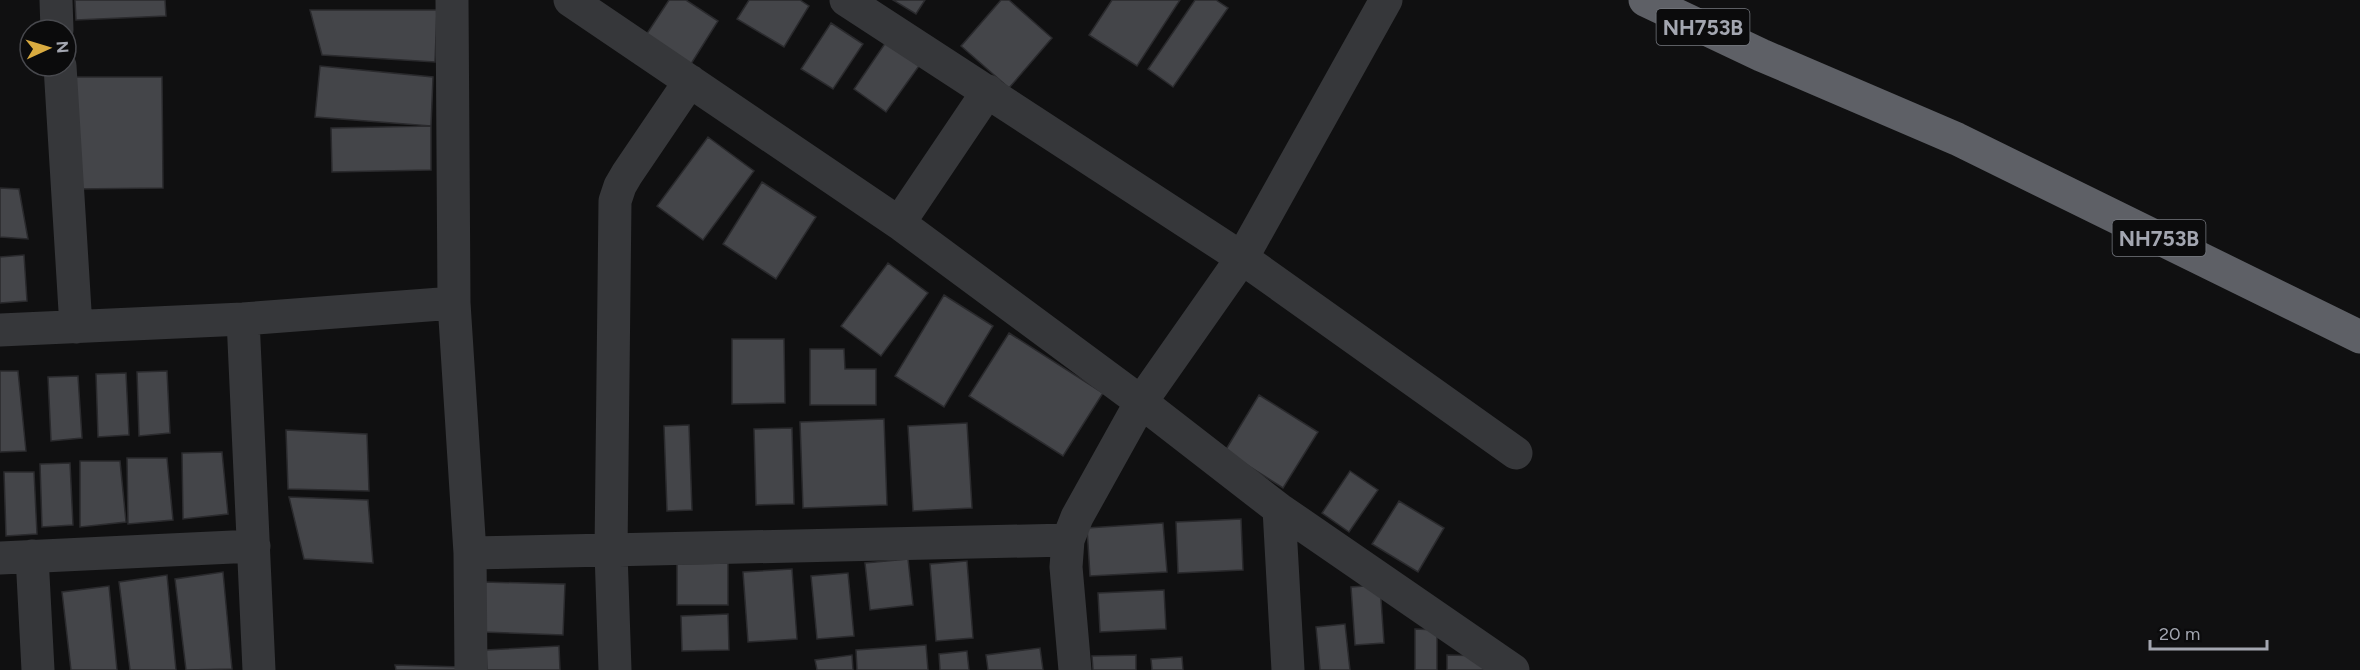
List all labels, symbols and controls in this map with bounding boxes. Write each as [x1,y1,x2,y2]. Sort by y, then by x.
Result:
road number: NH753B [1656,9,1750,45]
north arrow [18,18,78,78]
text: N [53,40,72,54]
road number: NH753B [2112,220,2206,256]
scale bar [2150,613,2267,651]
text: 20 m [2159,623,2200,645]

